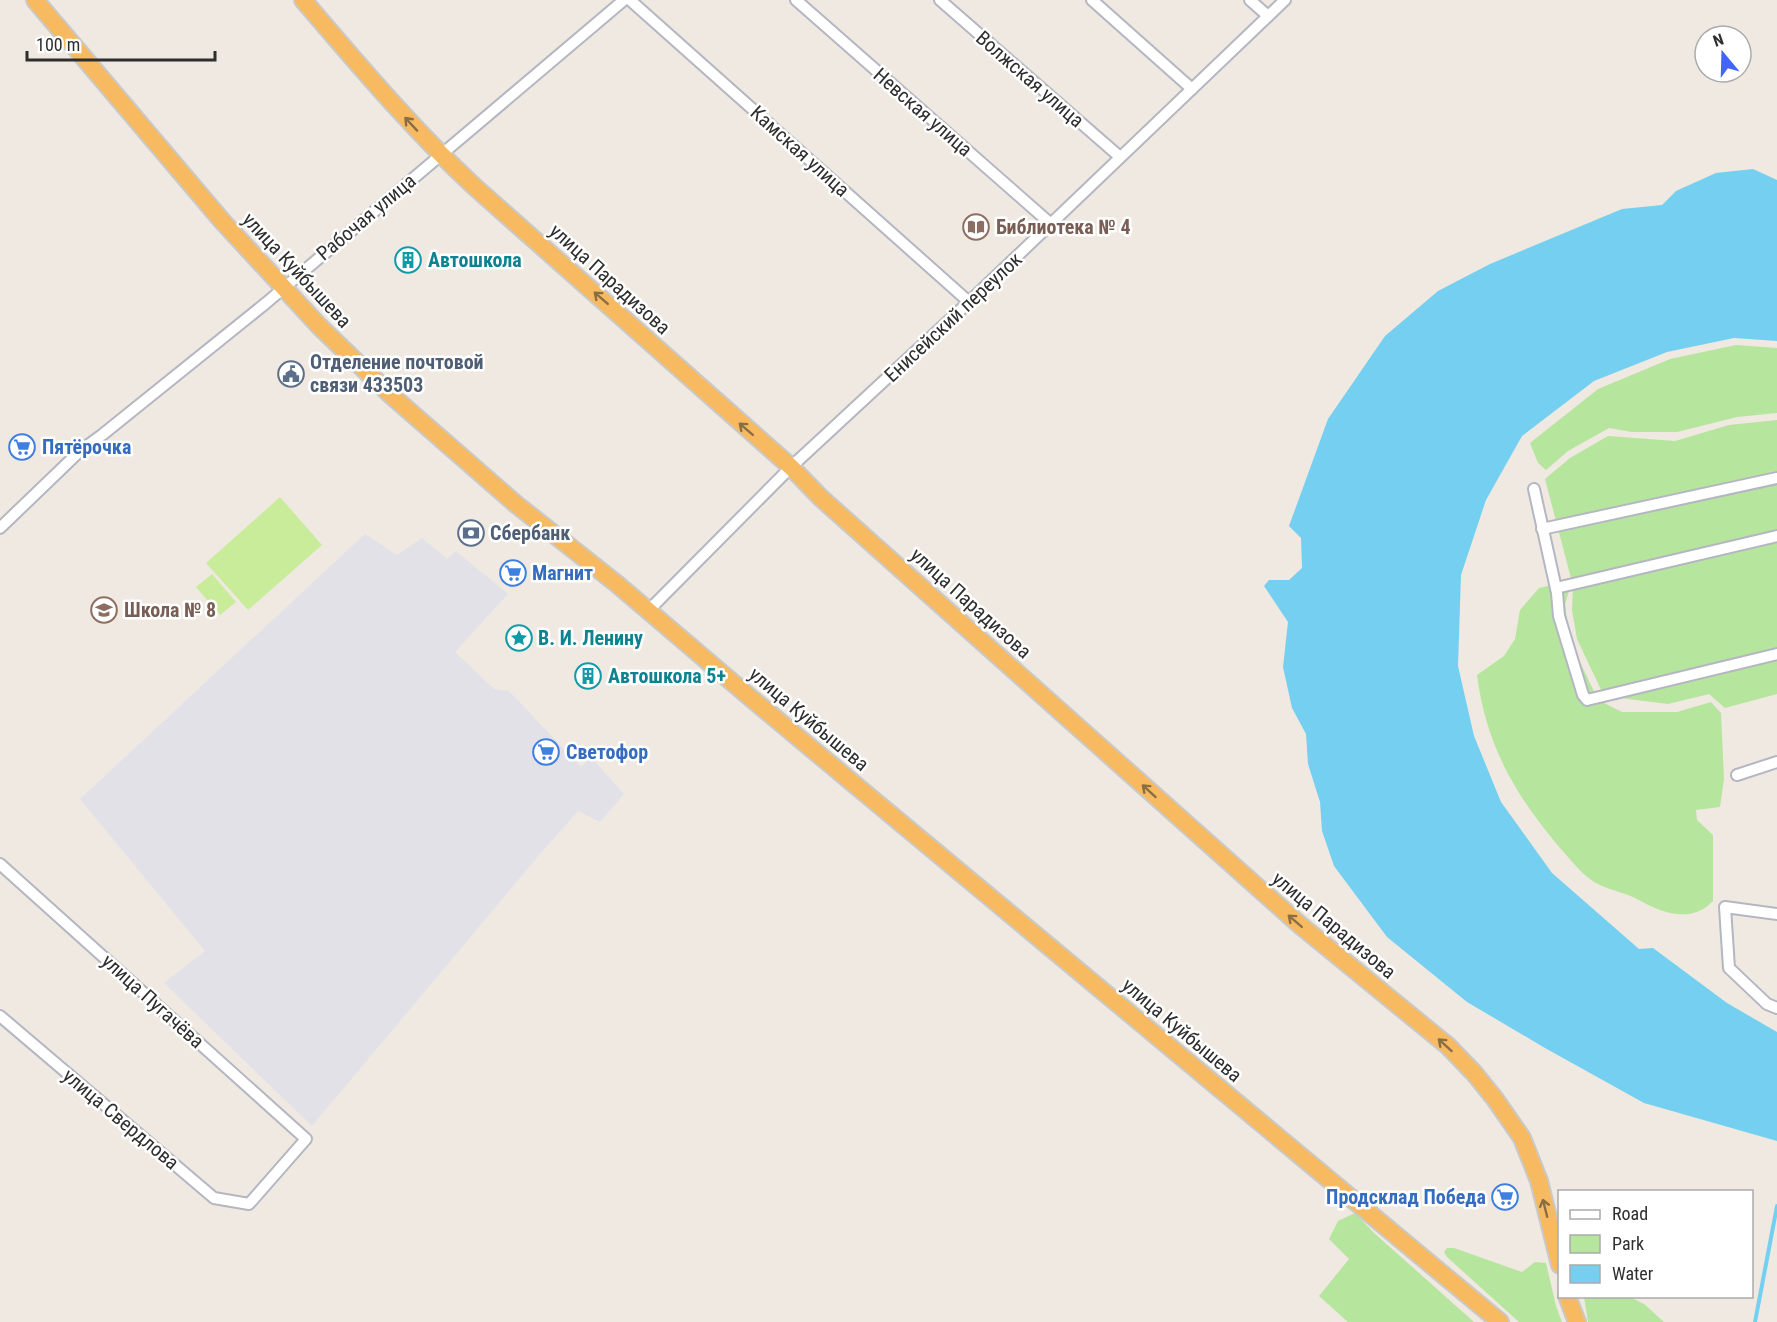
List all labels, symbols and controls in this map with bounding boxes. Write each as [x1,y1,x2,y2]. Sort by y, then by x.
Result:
scale bar [27,24,214,62]
north arrow [1693,24,1753,84]
street label: Волжская улица [971,26,1089,132]
text: N [1711,30,1726,51]
text: 100 m [36,34,80,55]
street label: Невская улица [869,63,977,161]
street label: Камская улица [746,100,854,202]
one-way arrow [404,117,418,132]
street label: Рабочая улица [312,169,420,265]
street label: улица Куйбышева [238,207,356,333]
library icon: Библиотека № 4 [961,212,991,242]
place label: Библиотека № 4 [996,215,1131,239]
street label: улица Парадизова [545,219,675,339]
building icon: Автошкола [393,245,423,275]
street label: Енисейский переулок [879,247,1027,387]
place label: Автошкола [428,248,522,272]
one-way arrow [594,291,609,305]
place label: Отделение почтовой связи 433503 [310,350,484,397]
public building icon: Отделение почтовой связи 433503 [276,359,306,389]
one-way arrow [739,422,754,436]
supermarket icon: Пятёрочка [7,432,37,462]
place label: Пятёрочка [42,435,131,459]
bank icon: Сбербанк [456,518,486,548]
place label: Сбербанк [490,521,570,545]
street label: улица Парадизова [906,543,1036,663]
supermarket icon: Магнит [498,558,528,588]
place label: Магнит [532,561,593,585]
school or university icon: Школа № 8 [89,595,119,625]
place label: Школа № 8 [124,598,216,622]
place icon: В. И. Ленину [504,623,534,653]
place label: В. И. Ленину [538,626,643,650]
building icon: Автошкола 5+ [573,661,603,691]
street label: улица Куйбышева [744,662,874,776]
place label: Автошкола 5+ [608,664,726,688]
supermarket icon: Светофор [531,737,561,767]
place label: Светофор [566,740,648,764]
one-way arrow [1142,784,1157,798]
street label: улица Парадизова [1267,866,1401,984]
one-way arrow [1288,914,1303,928]
street label: улица Пугачёва [97,949,209,1053]
street label: улица Куйбышева [1117,973,1247,1087]
one-way arrow [1438,1038,1453,1052]
street label: улица Свердлова [58,1064,184,1174]
supermarket icon: Продсклад Победа [1490,1182,1520,1212]
place label: Продсклад Победа [1326,1185,1486,1209]
legend [1558,1190,1753,1298]
one-way arrow [1539,1199,1551,1218]
text: Road [1612,1203,1648,1224]
text: Park [1612,1233,1644,1254]
text: Water [1612,1263,1654,1284]

